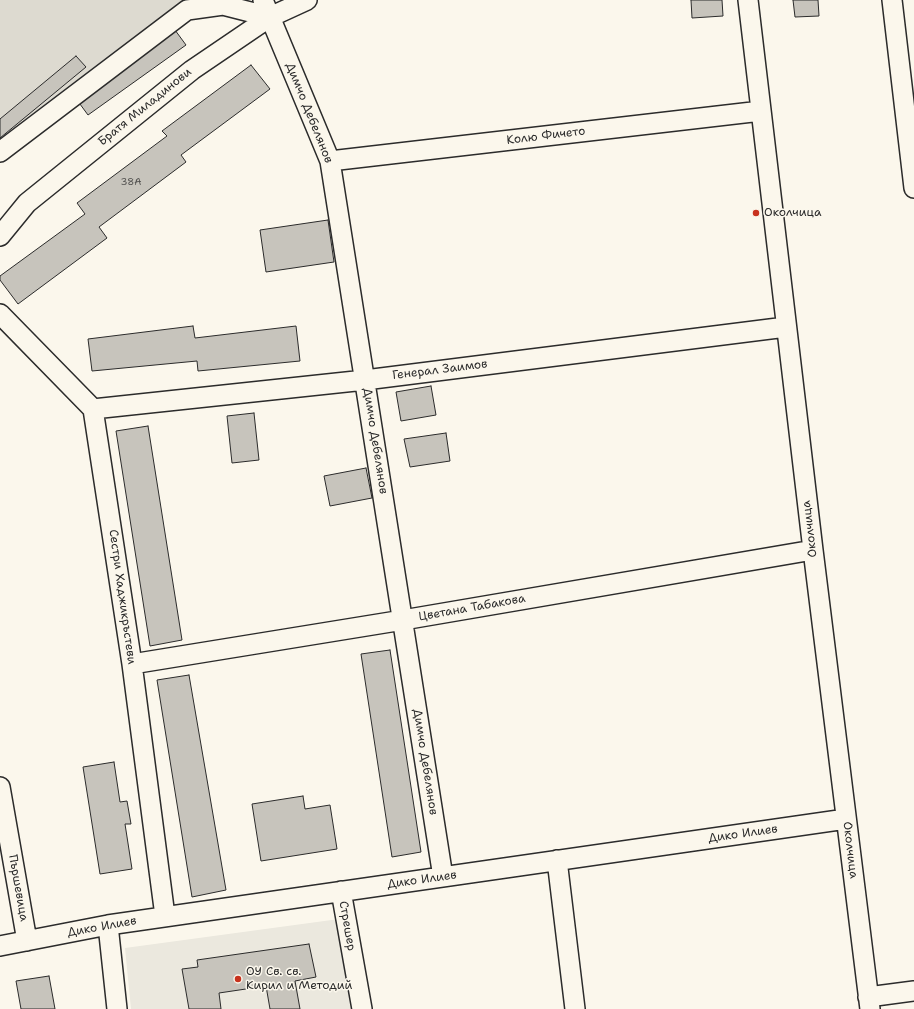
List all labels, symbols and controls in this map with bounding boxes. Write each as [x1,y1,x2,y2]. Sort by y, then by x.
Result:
street label: Димчо Дебелянов [282,61,336,165]
street label: Братя Миладинови [95,65,195,149]
street label: Колю Фичето [506,124,586,148]
house number: 38A [121,176,141,188]
place label: Околчица [764,206,821,220]
marker: Околчица [751,208,761,218]
street label: Генерал Заимов [392,357,488,383]
street label: Димчо Дебелянов [360,387,390,495]
street label: Околчица [799,500,821,558]
street label: Сестри Хаджикръстеви [105,529,139,665]
street label: Цветана Табакова [417,592,527,624]
street label: Димчо Дебелянов [410,708,440,816]
street label: Околчица [839,821,861,879]
street label: Дико Илиев [707,822,779,846]
street label: Пършевица [5,853,31,923]
street label: Дико Илиев [386,868,458,892]
street label: Стрешер [336,900,358,952]
street label: Дико Илиев [66,914,138,940]
place label: ОУ Св. св. Кирил и Методий [246,965,352,993]
marker: ОУ Св. св. Кирил и Методий [233,974,243,984]

